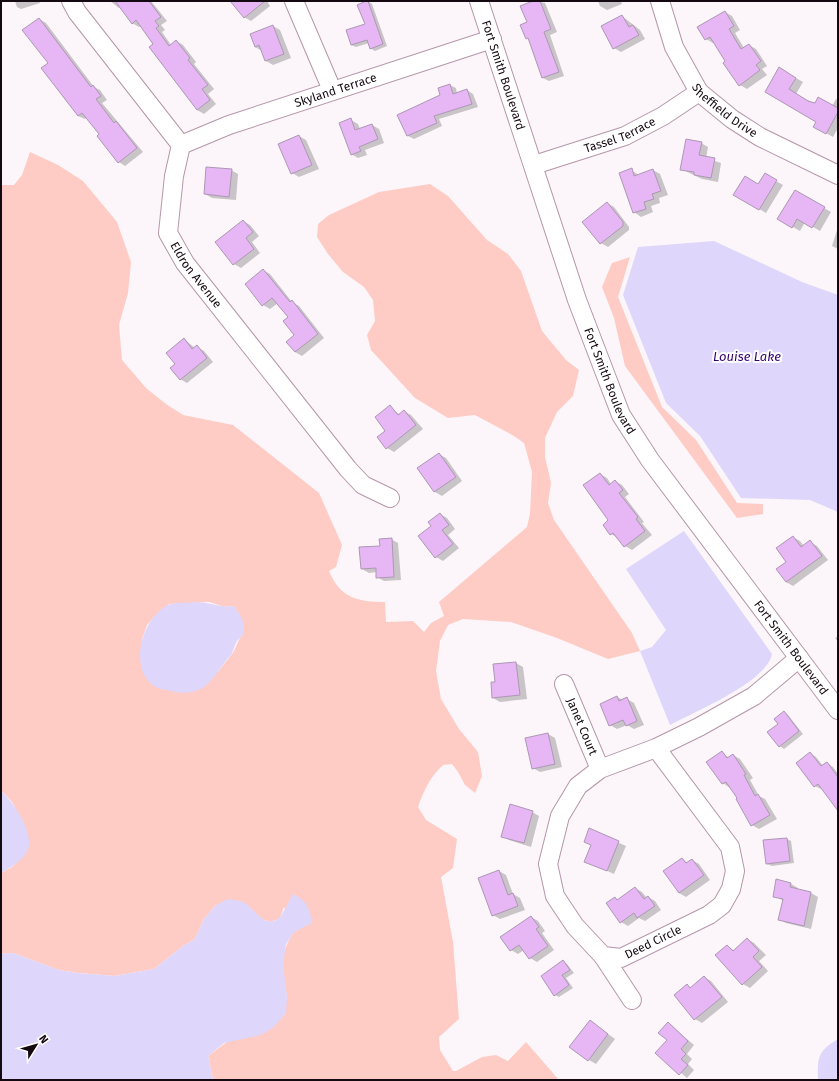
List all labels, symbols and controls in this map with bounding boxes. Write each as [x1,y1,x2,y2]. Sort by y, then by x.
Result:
street label: Fort Smith Boulevard [479,19,528,132]
street label: Skyland Terrace [293,70,378,110]
street label: Sheffield Drive [689,81,760,140]
street label: Tassel Terrace [582,114,658,156]
street label: Eldron Avenue [167,239,225,311]
street label: Fort Smith Boulevard [581,326,639,437]
water label: Louise Lake [713,349,781,364]
street label: Fort Smith Boulevard [751,598,831,698]
street label: Janet Court [564,696,600,758]
street label: Deed Circle [622,922,684,962]
north arrow [16,1025,56,1065]
text: N [36,1032,51,1046]

